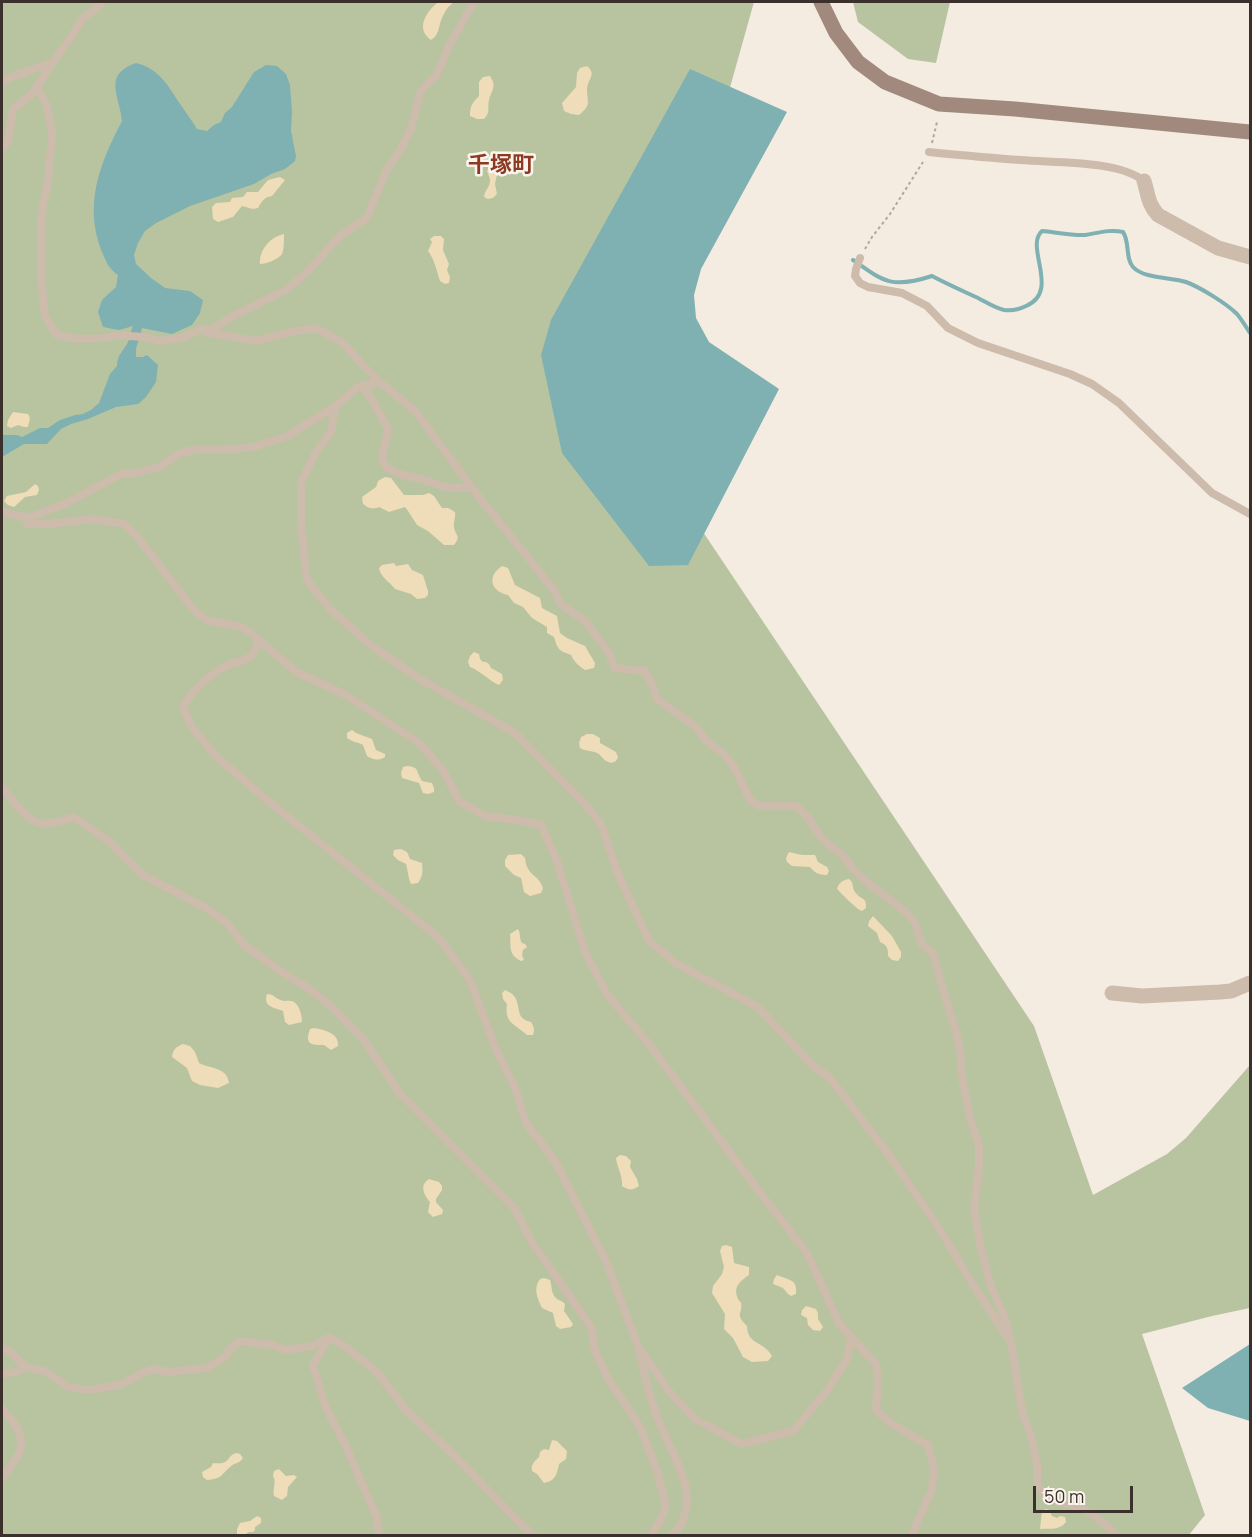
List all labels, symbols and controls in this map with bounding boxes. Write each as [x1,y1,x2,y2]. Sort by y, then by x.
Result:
district label: 千塚町 [468,153,534,179]
scale bar [1036,1474,1136,1512]
text: 50 m [1044,1484,1084,1508]

